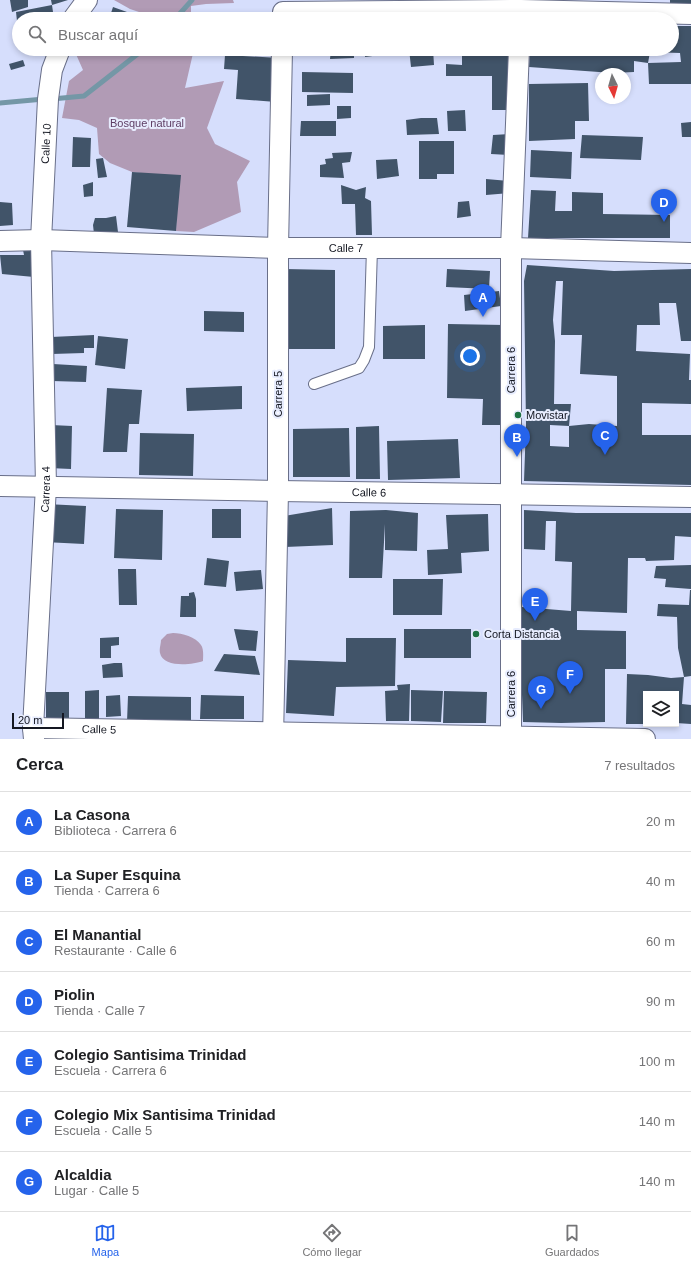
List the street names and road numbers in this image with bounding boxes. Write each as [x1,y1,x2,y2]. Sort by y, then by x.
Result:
street label: Calle 10 [39,123,53,164]
street label: Calle 7 [329,242,363,254]
street label: Carrera 6 [505,347,517,393]
street label: Carrera 5 [272,371,284,417]
street label: Carrera 4 [39,466,52,513]
street label: Calle 6 [352,486,386,499]
street label: Carrera 6 [505,671,517,717]
street label: Calle 5 [82,723,116,735]

